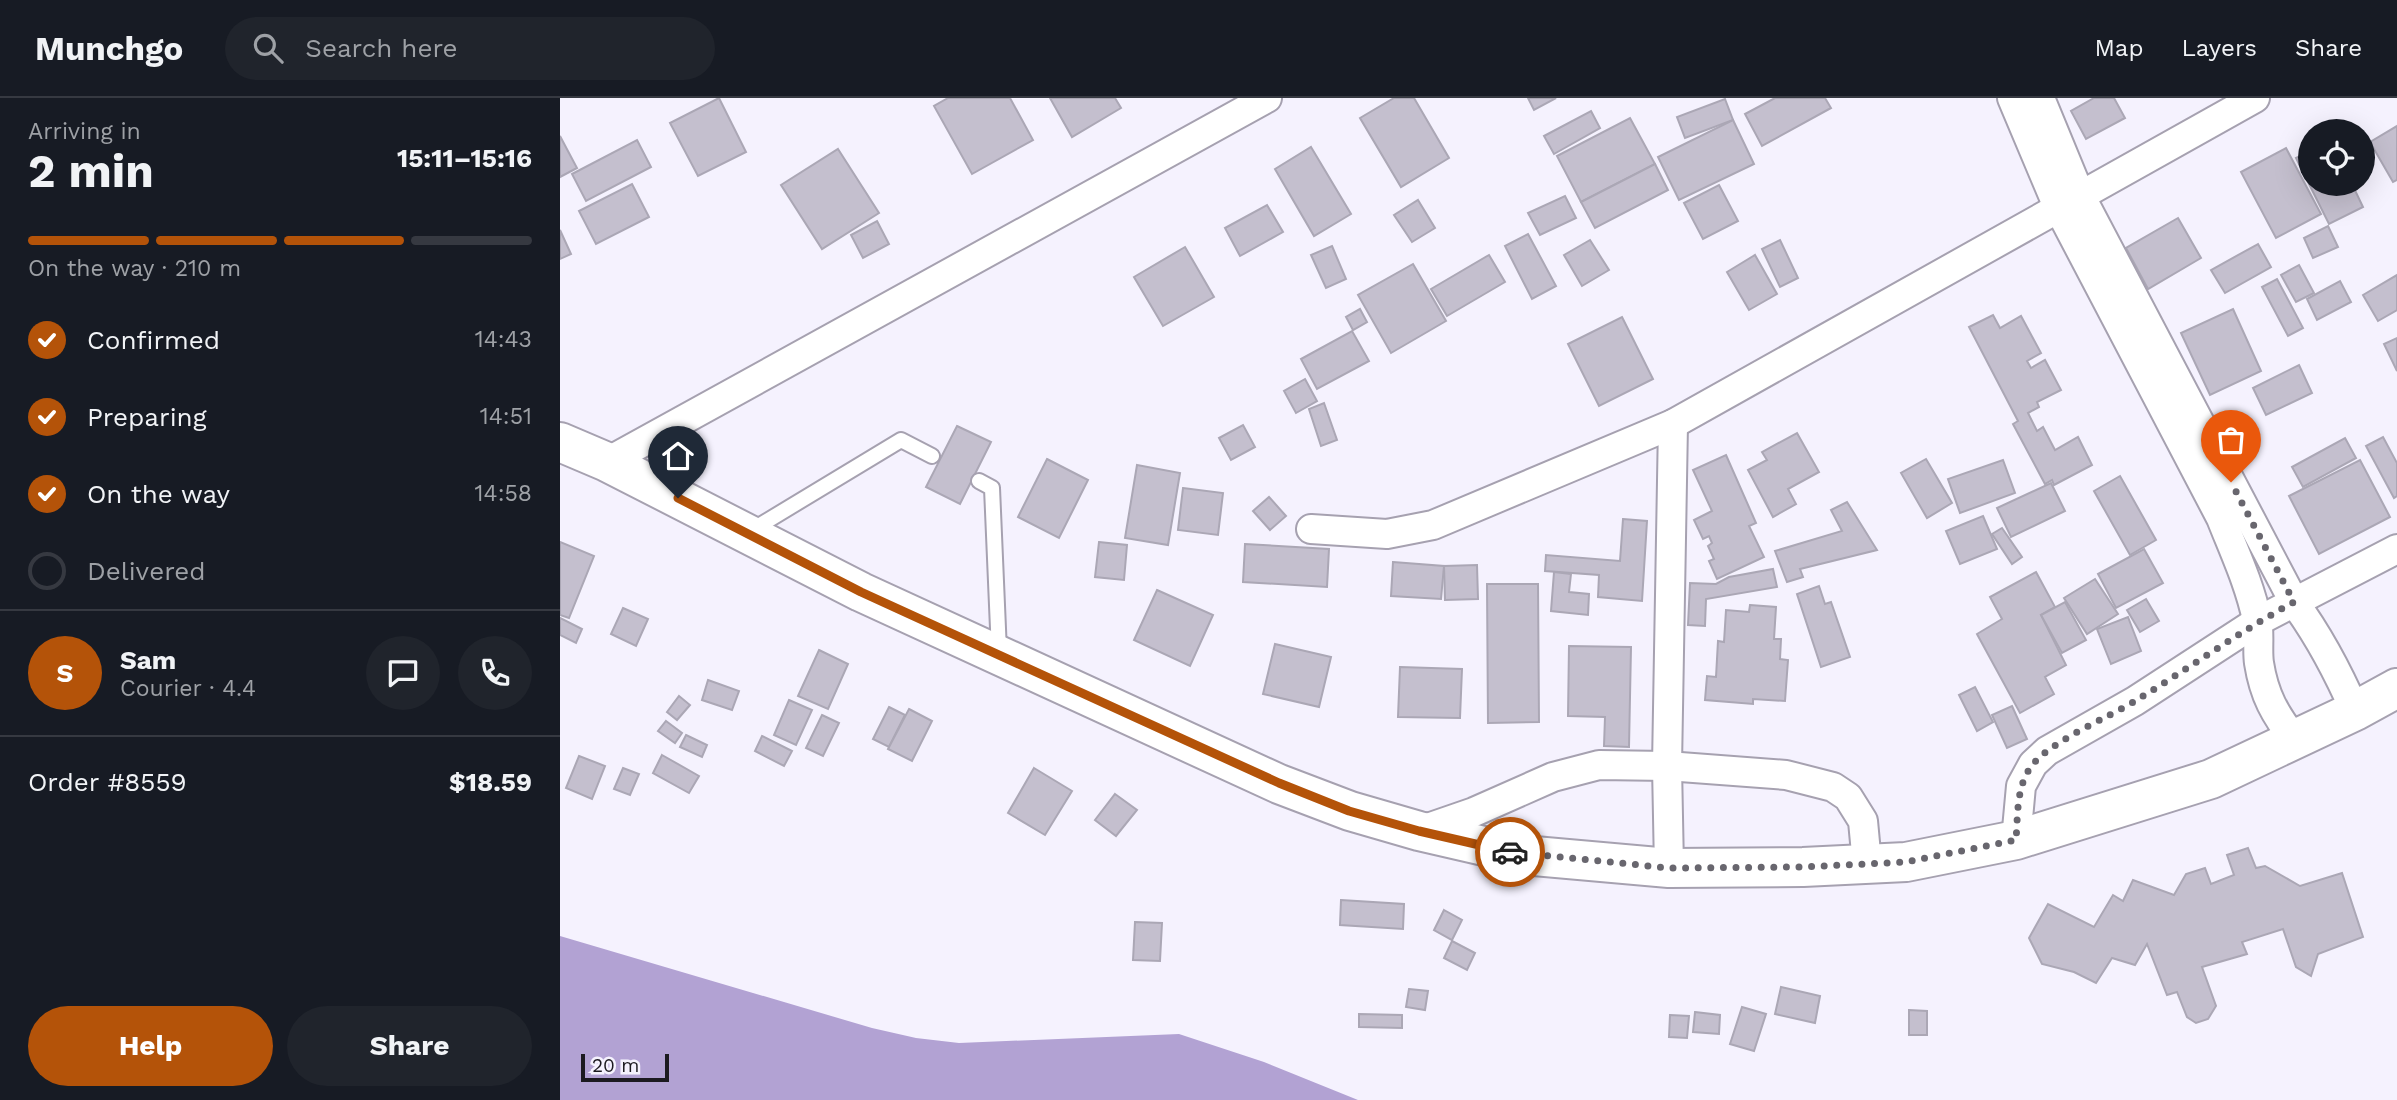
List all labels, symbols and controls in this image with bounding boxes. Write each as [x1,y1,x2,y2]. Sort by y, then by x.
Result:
search box [225,17,715,80]
text: Munchgo [35,29,183,68]
icon: search [249,29,287,67]
text: Search here [305,33,458,63]
text: Map [2095,34,2143,62]
text: Layers [2181,34,2257,62]
text: Share [2295,34,2362,62]
text: Arriving in [28,118,141,145]
map controls [2298,119,2375,196]
button: locate [2298,119,2375,196]
text: 15:11–15:16 [397,143,532,173]
text: 2 min [28,144,154,198]
text: On the way · 210 m [28,255,241,282]
icon: check [28,321,66,359]
text: Confirmed [87,325,220,355]
text: 14:43 [475,326,532,353]
icon: check [28,398,66,436]
text: Preparing [87,402,207,432]
text: 14:51 [480,403,532,430]
pin [2201,410,2261,482]
icon: bag [2212,421,2250,459]
pin [648,426,708,498]
icon: home [659,437,697,475]
icon: check [28,475,66,513]
text: On the way [87,479,230,509]
text: 14:58 [475,480,532,507]
text: Delivered [87,556,206,586]
button: chat [366,636,440,710]
button: phone [458,636,532,710]
text: Sam [120,645,176,675]
text: S [57,658,73,688]
text: Courier · 4.4 [120,675,256,702]
text: Order #8559 [28,767,187,797]
text: $18.59 [449,767,532,797]
courier [1475,817,1545,887]
icon: car [1491,833,1529,871]
button: Help [28,1006,273,1086]
button: Share [287,1006,532,1086]
scale bar [581,1051,668,1083]
text: 20 m [592,1054,639,1077]

